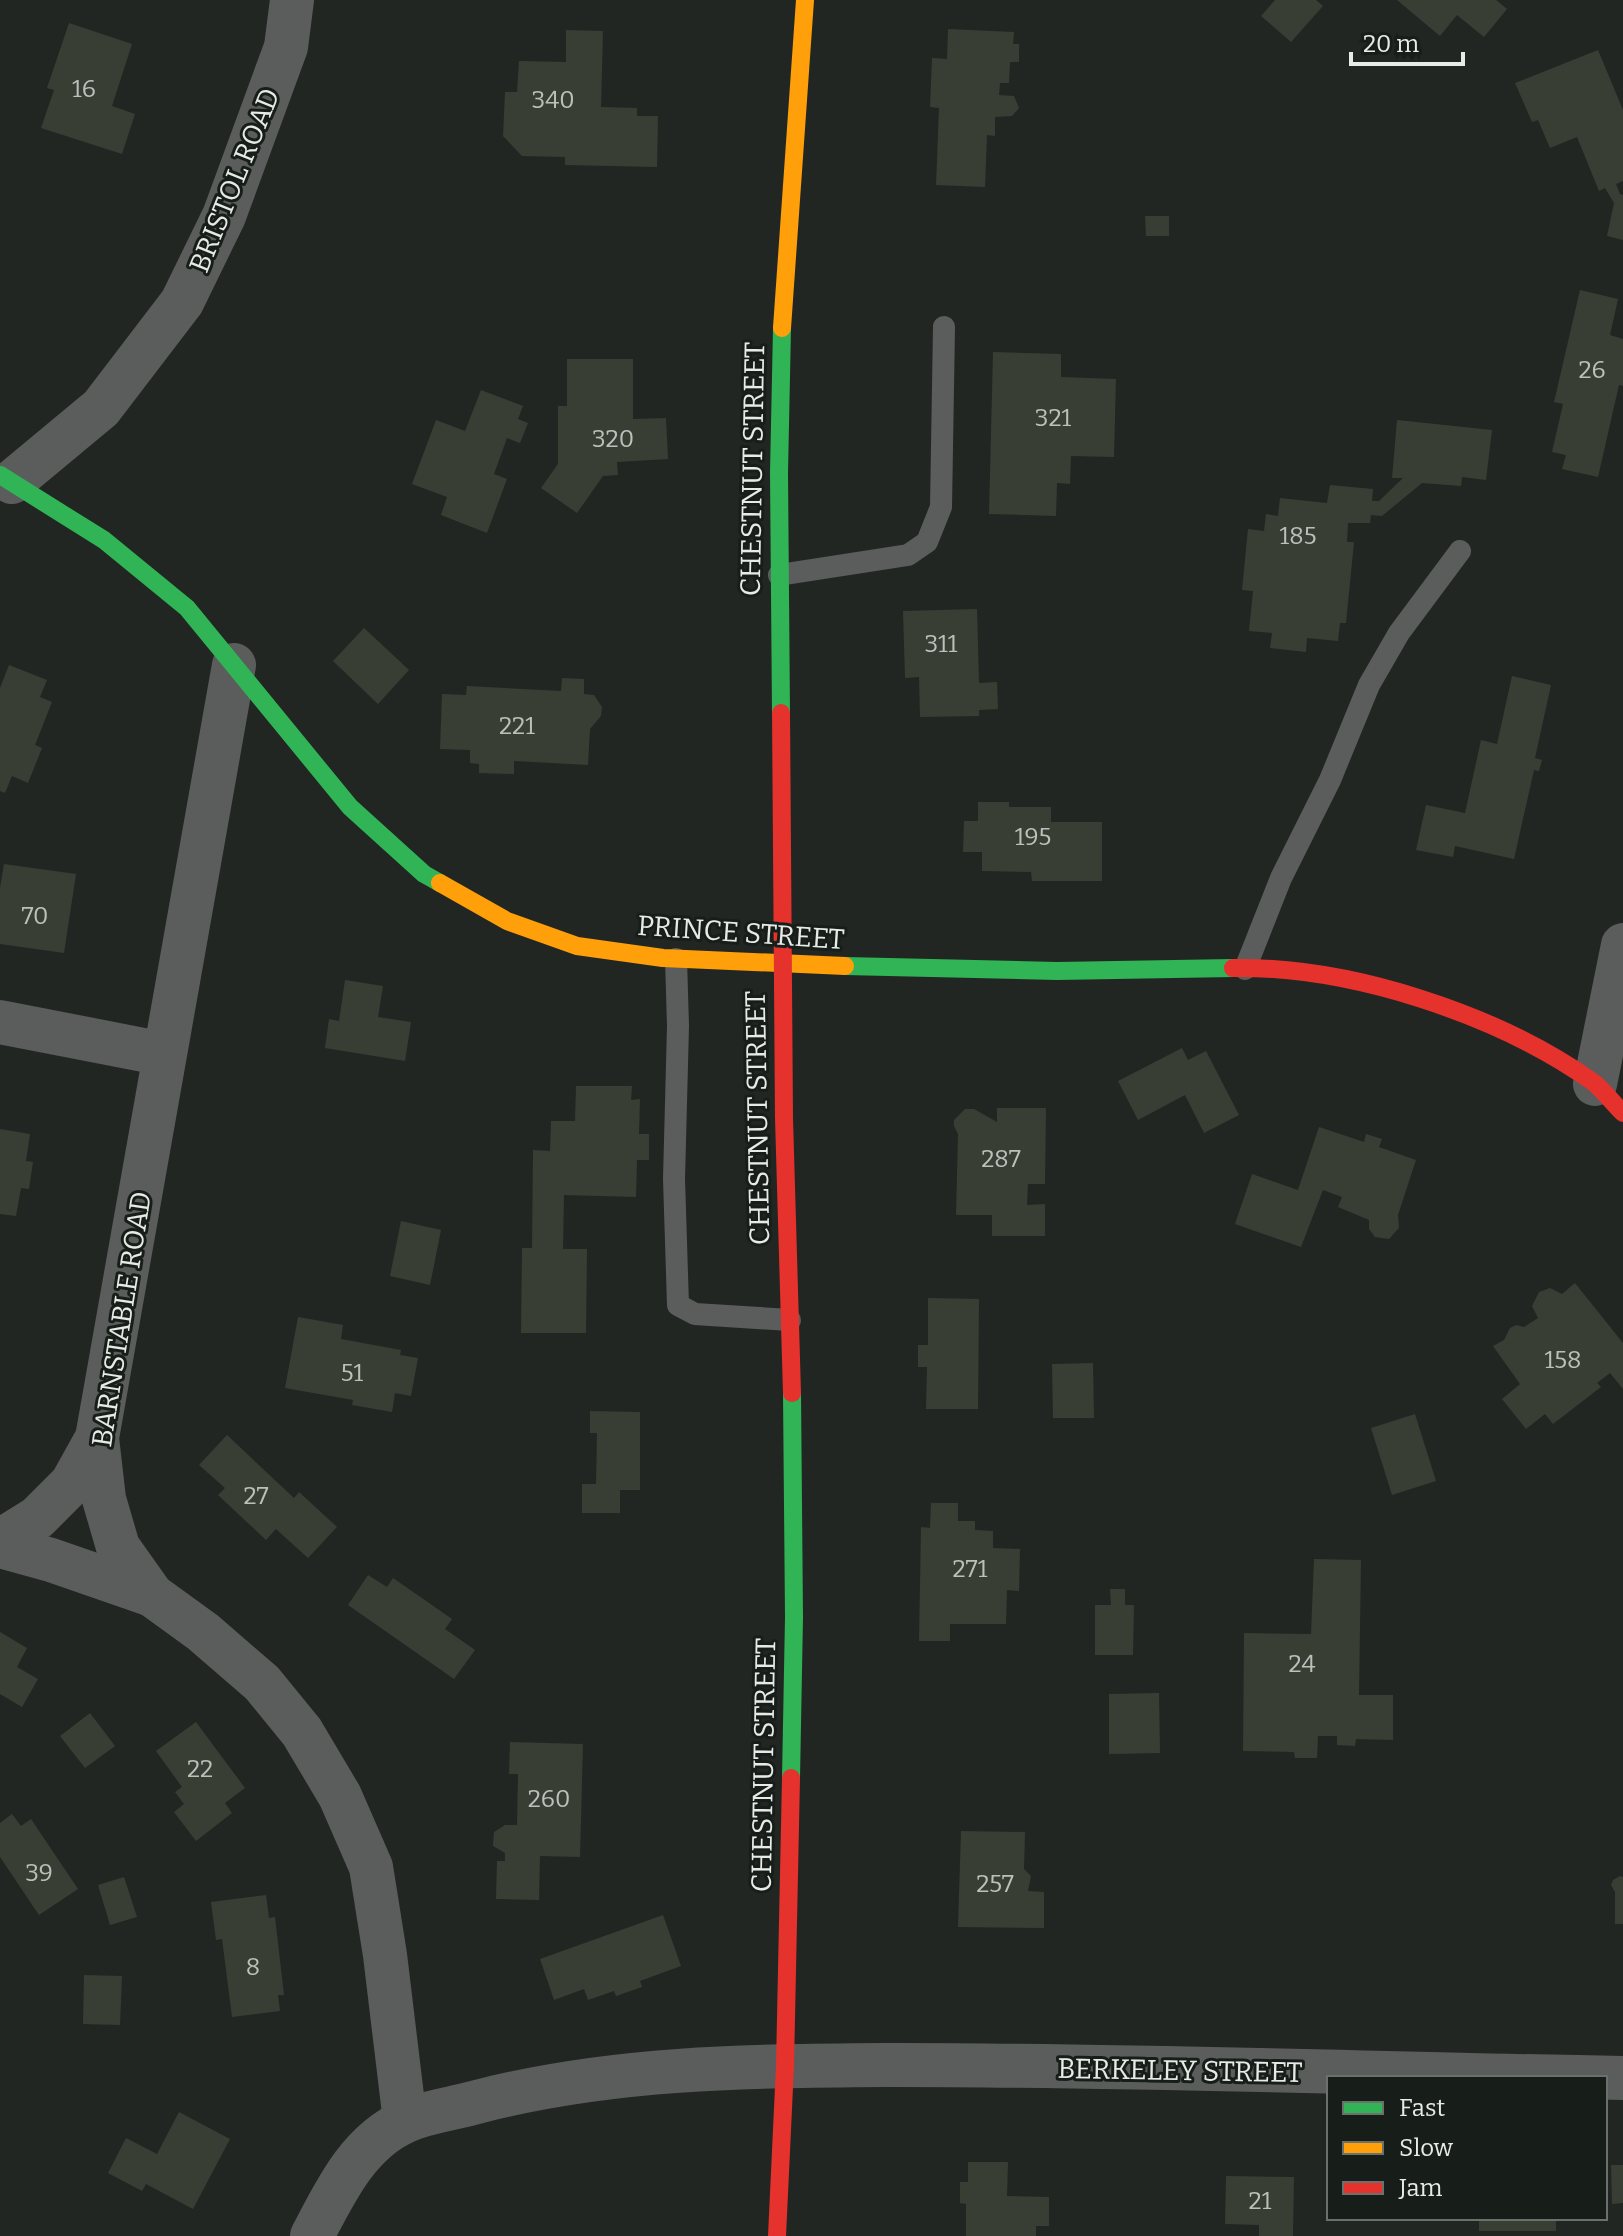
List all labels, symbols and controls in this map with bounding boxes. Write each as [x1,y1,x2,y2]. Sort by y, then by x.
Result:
scale bar [1351,16,1463,66]
text: 20 m [1363,30,1419,58]
house number: 16 [72,75,96,103]
street label: BRISTOL ROAD [183,83,286,277]
house number: 340 [531,86,575,114]
street label: CHESTNUT STREET [734,342,771,596]
house number: 26 [1578,356,1606,384]
house number: 321 [1035,404,1071,432]
house number: 320 [592,425,634,453]
house number: 185 [1280,522,1316,550]
house number: 311 [924,630,958,658]
house number: 221 [499,712,535,740]
house number: 195 [1015,823,1051,851]
house number: 70 [22,902,49,930]
street label: PRINCE STREET [636,909,846,956]
street label: CHESTNUT STREET [739,991,776,1245]
house number: 287 [981,1145,1021,1173]
street label: BARNSTABLE ROAD [85,1189,158,1449]
house number: 158 [1545,1346,1581,1374]
house number: 51 [341,1359,363,1387]
house number: 27 [244,1482,268,1510]
house number: 271 [953,1555,988,1583]
street label: CHESTNUT STREET [745,1638,782,1892]
house number: 24 [1288,1650,1316,1678]
house number: 22 [187,1755,213,1783]
house number: 260 [528,1785,570,1813]
house number: 39 [25,1859,53,1887]
house number: 257 [976,1870,1014,1898]
house number: 8 [246,1953,260,1981]
street label: BERKELEY STREET [1057,2052,1303,2089]
legend [1327,2076,1607,2220]
text: Fast [1399,2094,1445,2122]
text: Slow [1399,2134,1454,2162]
text: Jam [1398,2174,1443,2202]
house number: 21 [1249,2187,1272,2215]

